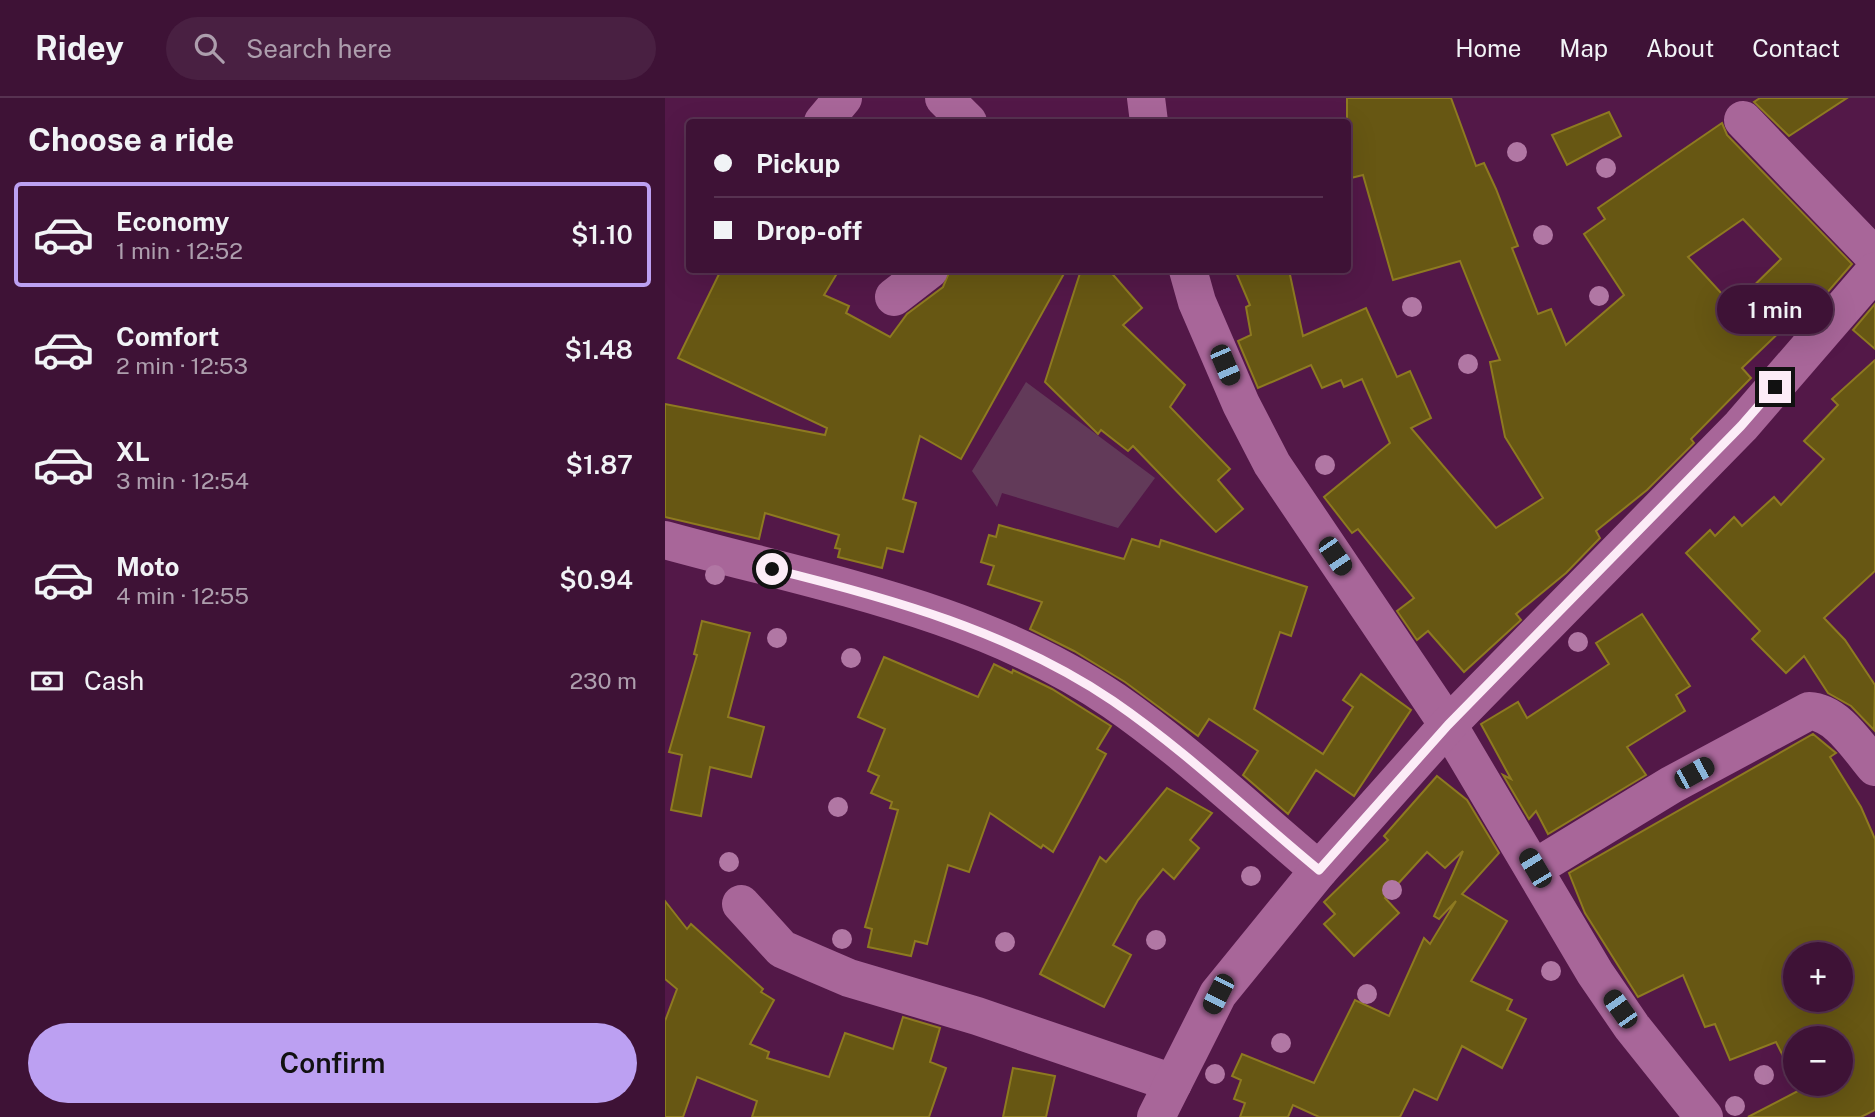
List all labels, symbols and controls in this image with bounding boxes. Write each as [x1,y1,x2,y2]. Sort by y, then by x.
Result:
search box [166,17,656,80]
text: Ridey [35,29,124,67]
icon: search [190,29,228,67]
text: Search here [246,33,392,64]
text: Home [1455,34,1521,62]
text: Map [1559,34,1608,62]
text: About [1646,34,1714,62]
text: Contact [1752,34,1840,62]
text: Choose a ride [28,121,234,158]
text: Pickup [756,148,840,179]
icon: car [32,203,95,266]
text: Economy [116,206,229,237]
text: Drop-off [756,215,862,246]
text: $1.10 [571,219,633,250]
text: 1 min · 12:52 [116,237,243,264]
callout: 1 min [1717,286,1833,334]
text: 1 min [1748,296,1802,323]
icon: car [32,318,95,381]
text: Comfort [116,321,219,352]
text: $1.48 [564,334,633,365]
car [1208,342,1243,388]
text: 2 min · 12:53 [116,352,248,379]
route end [1759,371,1791,403]
icon: car [32,433,95,496]
text: XL [116,436,150,467]
text: $1.87 [565,449,633,480]
text: 3 min · 12:54 [116,467,249,494]
car [1315,533,1356,579]
icon: car [32,548,95,611]
text: Moto [116,551,179,582]
route start [756,553,788,585]
text: $0.94 [559,564,633,595]
text: 4 min · 12:55 [116,582,249,609]
icon: cash [28,662,66,700]
text: Cash [84,665,144,696]
text: 230 m [569,667,637,694]
car [1671,754,1718,792]
car [1516,845,1555,891]
map controls [1783,942,1853,1096]
button: + [1783,942,1853,1012]
car [1200,971,1237,1017]
car [1600,986,1641,1032]
button: Confirm [28,1023,637,1103]
button: − [1783,1026,1853,1096]

